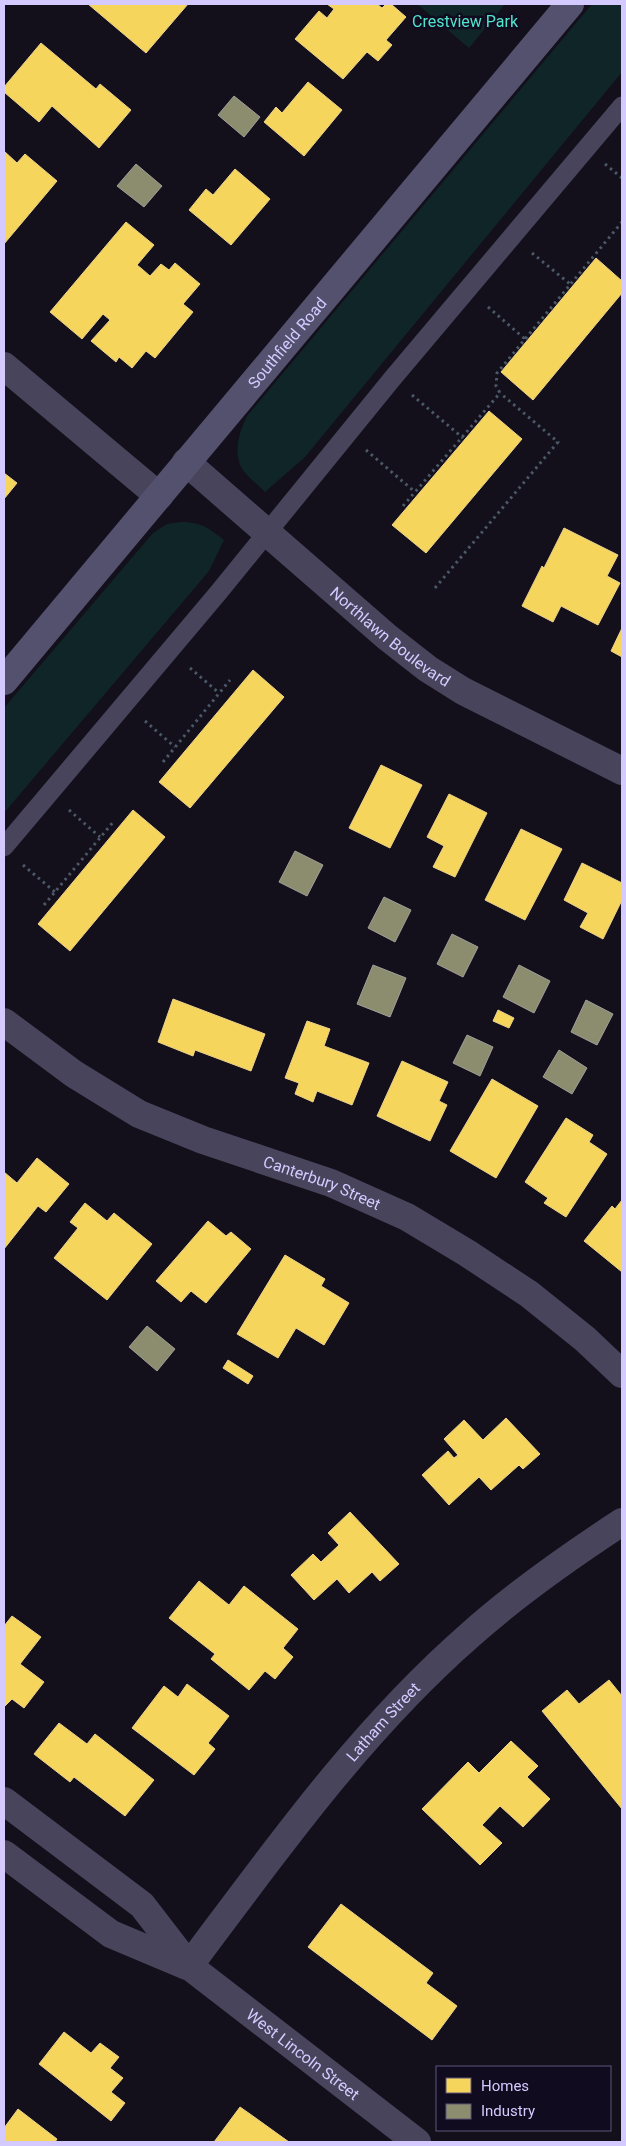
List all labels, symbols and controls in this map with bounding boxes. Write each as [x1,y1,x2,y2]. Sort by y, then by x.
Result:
park label: Crestview Park [412,12,519,31]
street label: Southfield Road [244,294,331,392]
street label: Northlawn Boulevard [326,583,454,691]
street label: Canterbury Street [261,1152,384,1214]
street label: Latham Street [342,1679,424,1765]
street label: West Lincoln Street [243,2005,363,2104]
legend [436,2066,611,2131]
text: Homes [481,2077,529,2095]
text: Industry [481,2102,535,2120]

